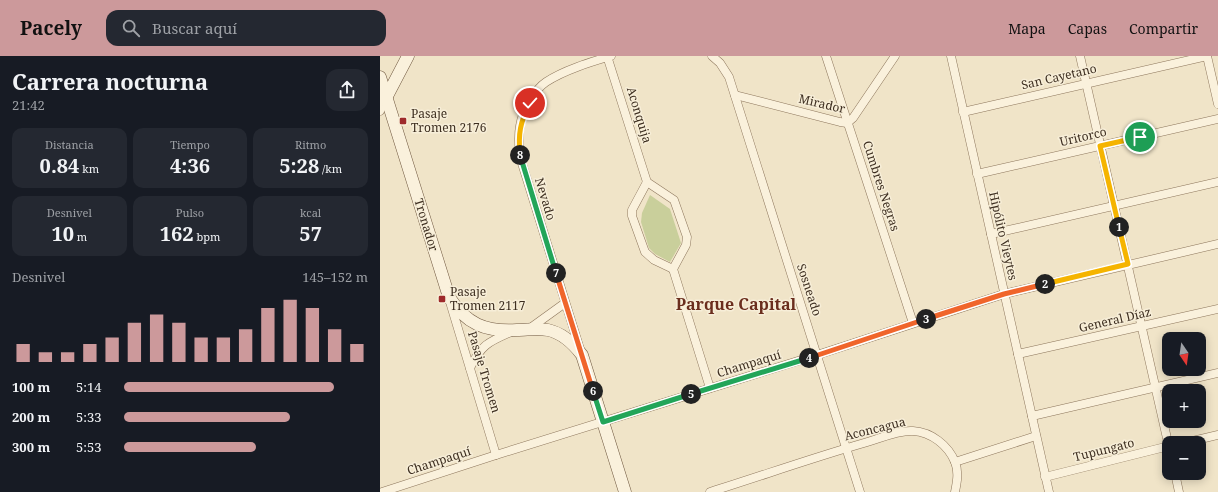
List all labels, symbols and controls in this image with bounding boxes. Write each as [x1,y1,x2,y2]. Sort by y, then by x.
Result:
search box [106,10,386,46]
text: Pacely [20,15,82,41]
icon: search [120,17,142,39]
text: Buscar aquí [152,18,237,38]
text: Mapa [1008,19,1046,38]
text: Capas [1068,19,1107,38]
text: Compartir [1129,19,1198,38]
street label: San Cayetano [1020,60,1098,93]
text: Carrera nocturna [12,66,208,96]
button: share [326,69,368,111]
street label: Aconquija [623,85,656,145]
pin [513,86,547,120]
street label: Mirador [797,90,847,117]
icon: check [519,92,541,114]
text: 21:42 [12,96,45,114]
place label: Pasaje Tromen 2176 [411,105,487,136]
marker: Pasaje Tromen 2176 [398,116,408,126]
pin [1123,120,1157,154]
street label: Uritorco [1058,123,1108,150]
icon: arrive [1129,126,1151,148]
text: Distancia [45,137,94,152]
text: Tiempo [170,137,210,152]
text: Ritmo [295,137,326,152]
street label: Cumbres Negras [859,139,904,233]
pin: 8 [510,145,530,165]
text: 8 [517,147,523,162]
text: 0.84 [40,152,79,179]
text: 4:36 [170,152,210,179]
text: 5:28 [279,152,319,179]
text: km [79,161,99,176]
text: /km [319,161,342,176]
street label: Nevado [531,176,560,222]
street label: Hipólito Vieytes [985,190,1022,282]
street label: Tronador [410,196,443,254]
text: Desnivel [47,205,92,220]
text: Pulso [176,205,204,220]
text: kcal [300,205,321,220]
pin: 1 [1109,217,1129,237]
text: 1 [1116,219,1122,234]
text: 10 [51,220,74,247]
text: 162 [160,220,194,247]
text: 57 [299,220,322,247]
text: m [74,229,87,244]
text: bpm [194,229,220,244]
street label: Sosneado [793,262,826,318]
pin: 7 [546,263,566,283]
text: 7 [553,265,559,280]
text: Desnivel [12,268,65,286]
text: 145–152 m [302,268,368,286]
pin: 2 [1035,274,1055,294]
text: 2 [1042,276,1048,291]
place label: Pasaje Tromen 2117 [450,283,526,314]
district label: Parque Capital [676,293,797,315]
marker: Pasaje Tromen 2117 [437,294,447,304]
street label: General Díaz [1077,303,1153,336]
pin: 3 [916,309,936,329]
text: 3 [923,311,929,326]
street label: Pasaje Tromen [464,329,505,415]
north arrow [1162,332,1206,376]
map controls [1162,332,1206,480]
street label: Champaquí [715,346,783,381]
pin: 4 [799,348,819,368]
text: 4 [806,350,812,365]
text: 100 m [12,378,50,396]
text: 5:14 [76,378,102,396]
pin: 6 [583,381,603,401]
text: 6 [590,383,596,398]
pin: 5 [681,384,701,404]
button: + [1162,384,1206,428]
text: 5 [688,386,694,401]
text: 200 m [12,408,50,426]
text: 5:33 [76,408,102,426]
street label: Aconcagua [843,413,907,444]
street label: Tupungato [1072,434,1136,465]
button: − [1162,436,1206,480]
text: 300 m [12,438,50,456]
text: 5:53 [76,438,102,456]
street label: Champaquí [405,442,473,479]

